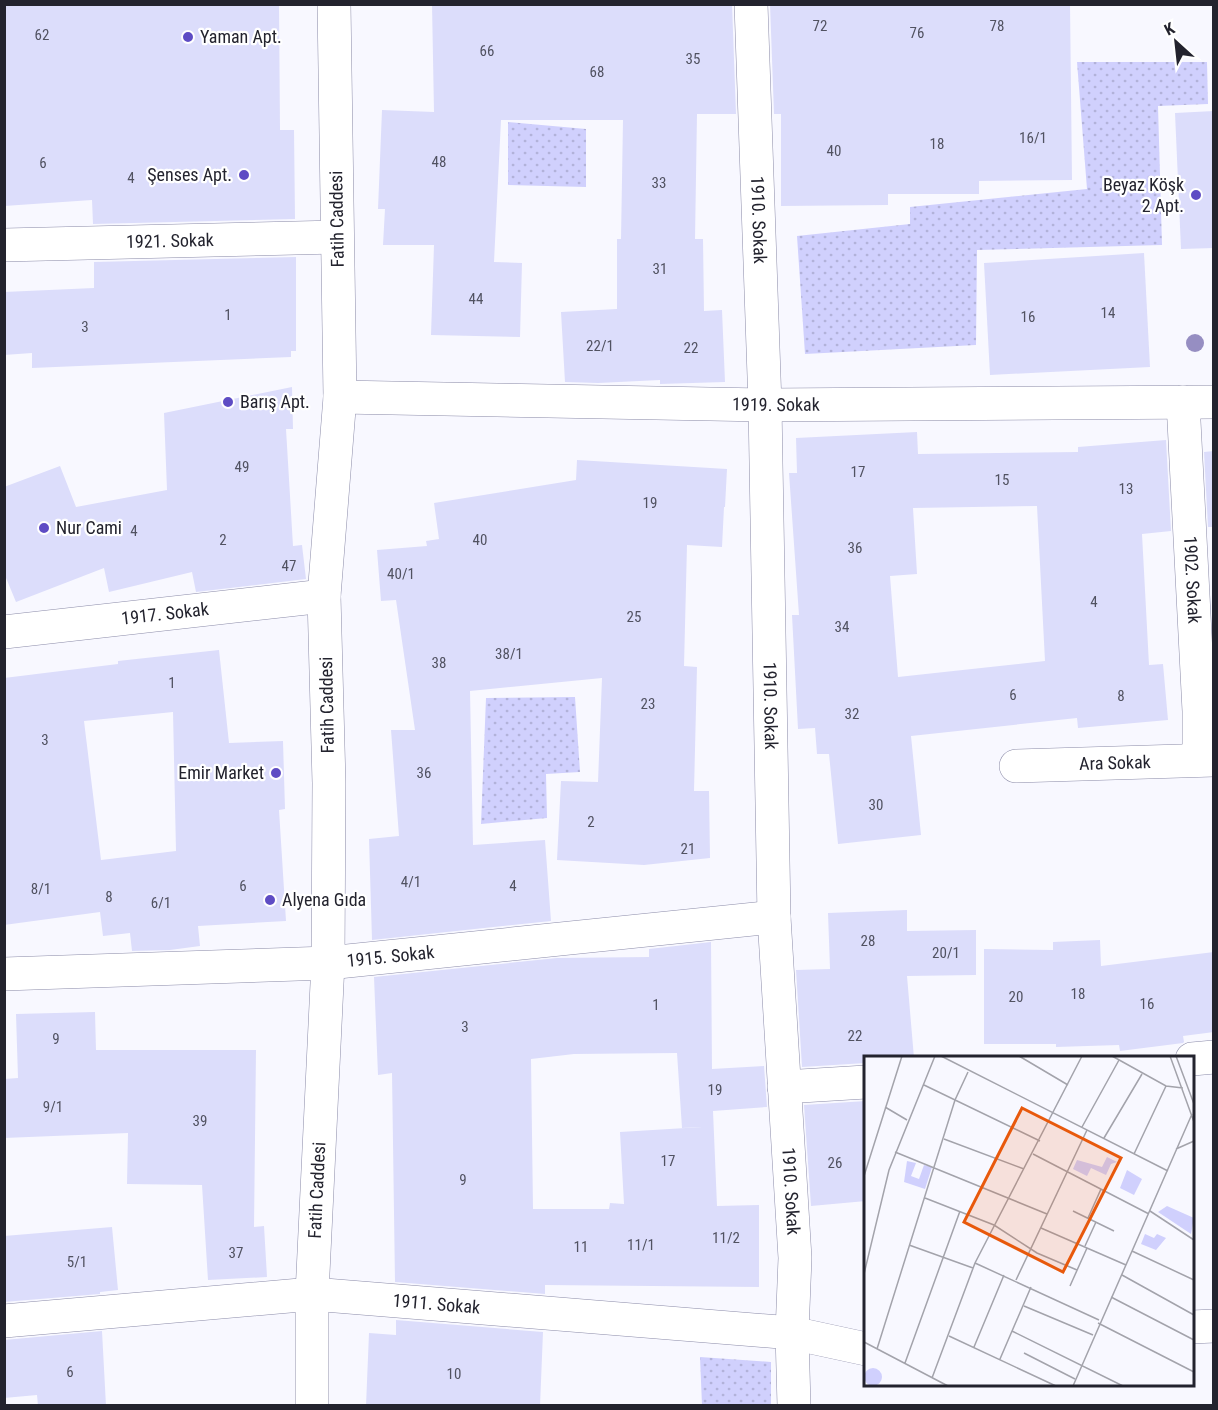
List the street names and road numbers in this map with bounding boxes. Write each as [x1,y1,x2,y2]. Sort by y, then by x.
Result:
street label: Fatih Caddesi [325,170,348,268]
street label: 1910. Sokak [747,176,771,264]
street label: 1921. Sokak [126,229,214,252]
street label: 1919. Sokak [732,393,820,415]
street label: 1902. Sokak [1180,535,1205,624]
street label: 1917. Sokak [120,598,210,629]
street label: Fatih Caddesi [315,656,338,754]
street label: 1910. Sokak [760,662,782,750]
street label: Ara Sokak [1079,751,1151,774]
street label: 1915. Sokak [346,941,435,971]
street label: Fatih Caddesi [304,1141,329,1239]
street label: 1910. Sokak [778,1147,805,1236]
street label: 1911. Sokak [392,1290,481,1318]

